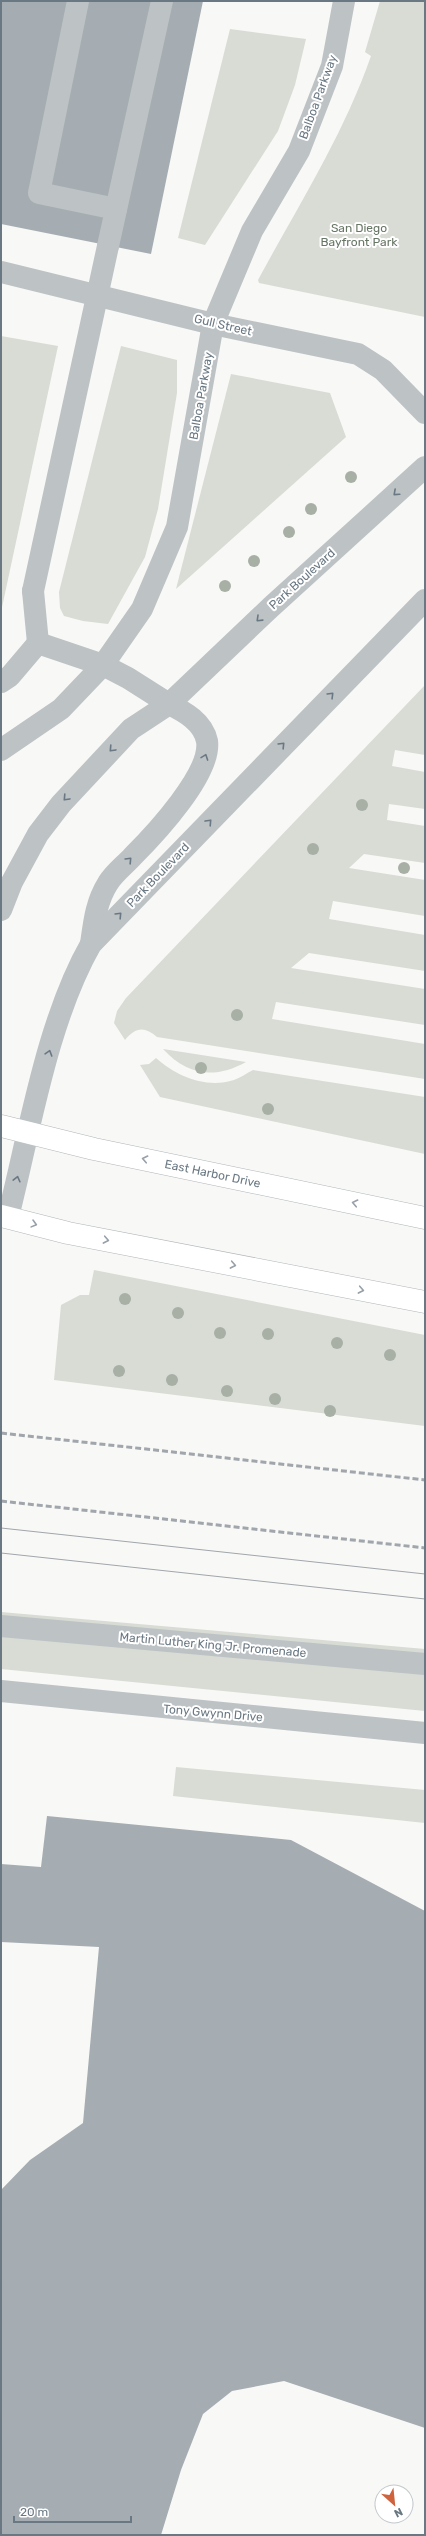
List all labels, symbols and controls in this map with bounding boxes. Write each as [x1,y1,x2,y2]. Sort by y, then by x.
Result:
street label: Balboa Parkway [296,53,340,141]
park label: San Diego Bayfront Park [321,221,398,249]
street label: Gull Street [193,312,254,339]
street label: Balboa Parkway [186,351,216,441]
one-way arrow [393,488,401,496]
street label: Park Boulevard [266,546,338,612]
one-way arrow [256,614,264,621]
one-way arrow [326,692,334,700]
one-way arrow [278,742,285,750]
one-way arrow [109,744,117,752]
one-way arrow [200,753,208,760]
one-way arrow [63,793,71,801]
one-way arrow [204,819,211,826]
street label: Park Boulevard [124,840,192,910]
one-way arrow [124,858,131,865]
one-way arrow [114,912,122,920]
one-way arrow [44,1050,52,1057]
one-way arrow [142,1155,149,1164]
street label: East Harbor Drive [163,1157,262,1191]
one-way arrow [13,1176,21,1183]
one-way arrow [352,1200,358,1208]
one-way arrow [30,1219,37,1228]
one-way arrow [103,1235,109,1244]
one-way arrow [230,1260,237,1268]
one-way arrow [358,1285,364,1293]
street label: Martin Luther King Jr. Promenade [119,1630,307,1660]
street label: Tony Gwynn Drive [163,1702,264,1724]
north arrow [374,2484,414,2524]
scale bar [14,2498,131,2524]
text: 20 m [20,2505,48,2519]
text: N [392,2505,405,2520]

